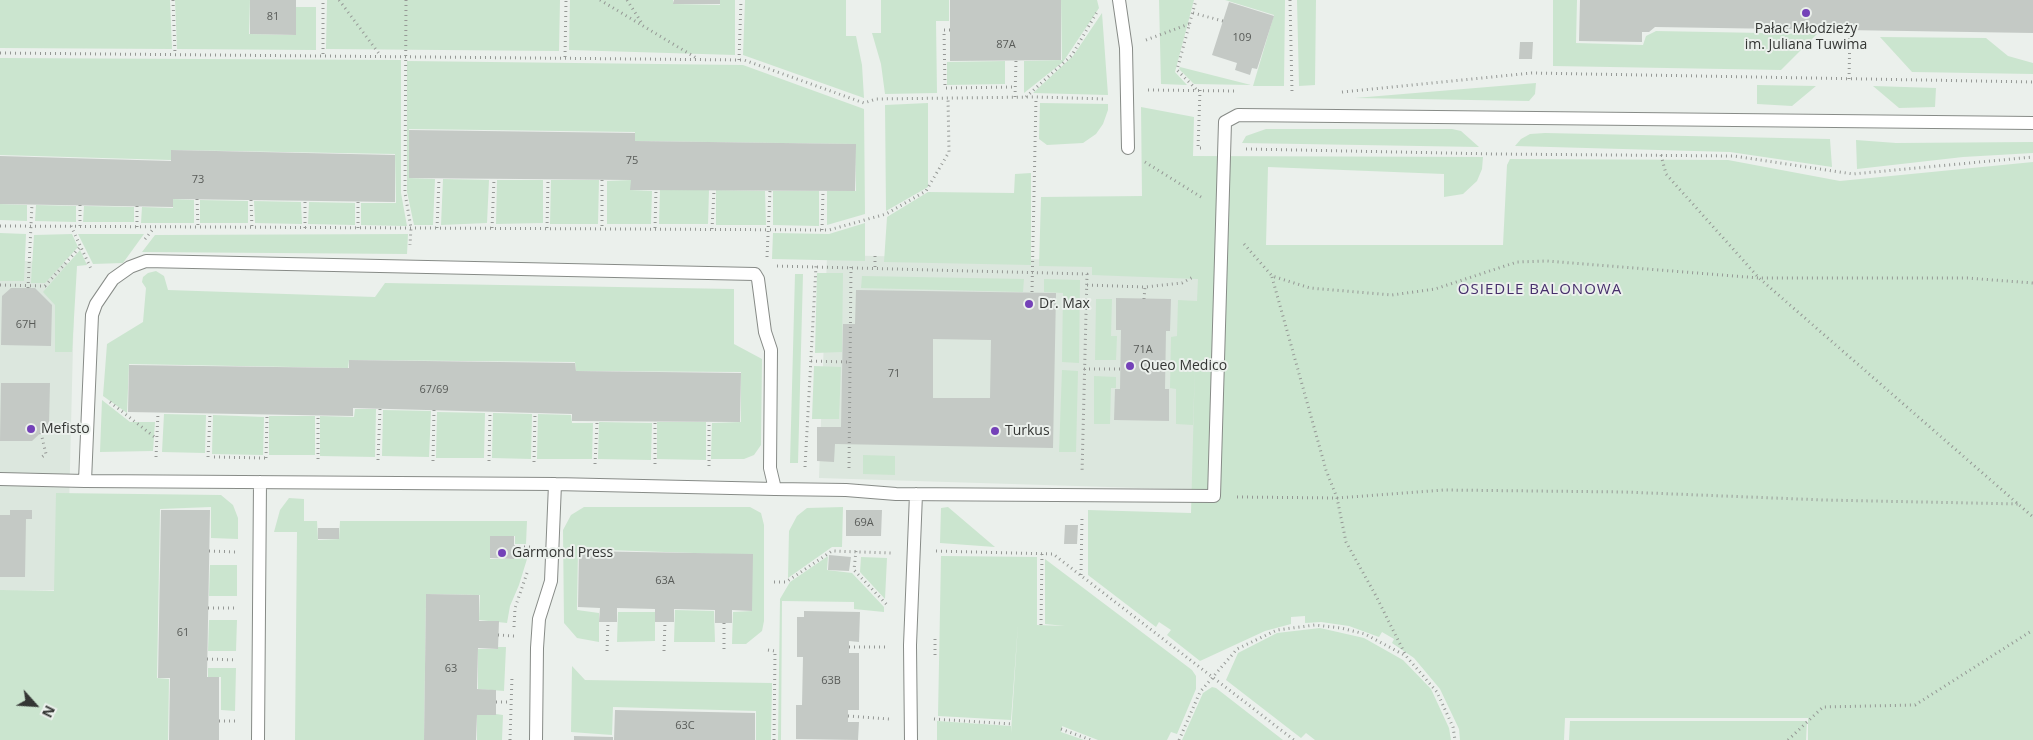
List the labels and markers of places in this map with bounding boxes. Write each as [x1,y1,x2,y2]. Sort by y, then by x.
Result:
marker: Pałac Młodzieży im. Juliana Tuwima [1800,7,1812,19]
place label: Pałac Młodzieży im. Juliana Tuwima [1745,21,1867,54]
place label: Dr. Max [1039,296,1090,312]
marker: Dr. Max [1023,298,1035,310]
place label: Queo Medico [1140,358,1227,374]
marker: Queo Medico [1124,360,1136,372]
place label: Mefisto [41,421,90,437]
marker: Mefisto [25,423,37,435]
place label: Turkus [1005,423,1050,439]
marker: Turkus [989,425,1001,437]
place label: Garmond Press [512,545,613,561]
marker: Garmond Press [496,547,508,559]

